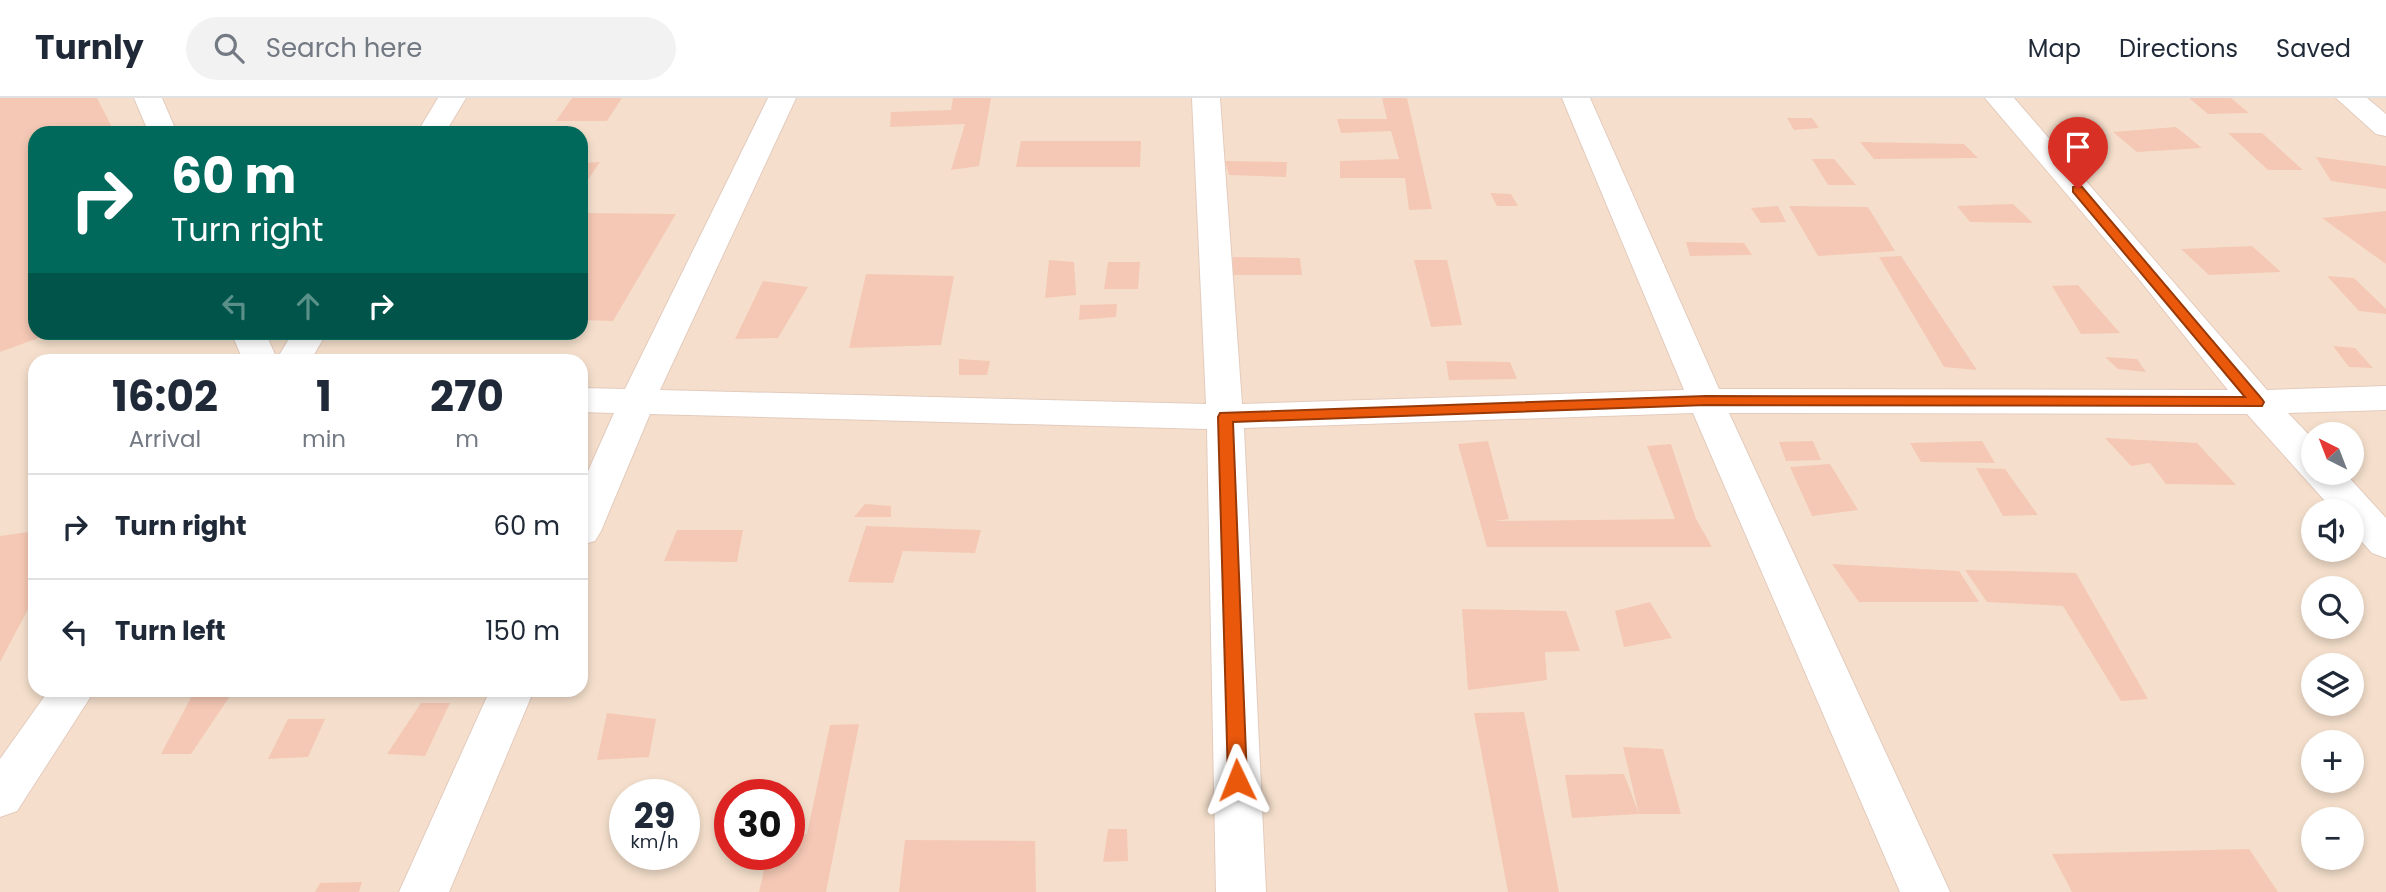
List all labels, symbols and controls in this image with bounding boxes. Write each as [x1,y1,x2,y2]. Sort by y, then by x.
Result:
search box [186,17,676,80]
text: Turnly [35,24,144,71]
icon: search [210,29,248,67]
text: Search here [266,30,422,66]
text: Map [2028,32,2081,65]
text: Directions [2119,32,2238,65]
text: Saved [2276,32,2351,65]
pin [2048,117,2108,189]
icon: arrive [2059,128,2097,166]
text: 60 m [171,142,296,210]
icon: right [56,154,147,245]
text: Turn right [171,207,323,252]
icon: left [216,287,254,325]
icon: ahead [289,287,327,325]
icon: right [362,287,400,325]
text: 16:02 [112,367,218,426]
text: 1 [316,367,332,426]
text: 270 [430,367,504,426]
north arrow [2301,422,2364,485]
map controls [2301,422,2364,870]
text: Arrival [129,423,201,455]
text: min [302,423,346,455]
text: m [455,423,479,455]
button: sound [2301,499,2364,562]
icon: right [56,508,94,546]
text: Turn right [115,508,247,544]
text: 60 m [493,508,560,544]
button: search [2301,576,2364,639]
icon: left [56,613,94,651]
text: Turn left [115,613,226,649]
text: 150 m [485,613,560,649]
button: layers [2301,653,2364,716]
button: + [2301,730,2364,793]
position arrow [1200,743,1274,817]
speed limit sign: 30 [714,779,805,870]
text: 29 [634,791,675,840]
button: − [2301,807,2364,870]
text: km/h [631,829,678,854]

